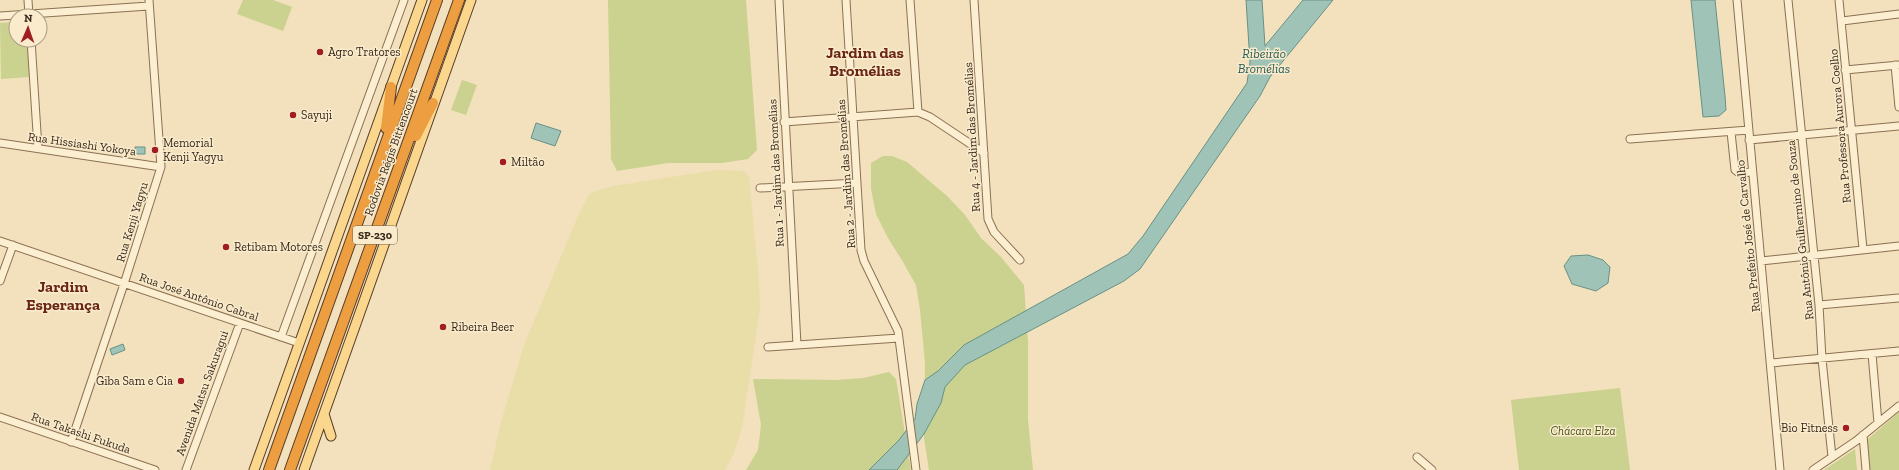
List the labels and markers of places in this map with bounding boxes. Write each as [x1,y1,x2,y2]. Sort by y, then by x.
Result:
place label: Agro Tratores [328,45,401,59]
marker: Agro Tratores [315,47,325,57]
place label: Sayuji [301,108,333,123]
marker: Sayuji [288,110,298,120]
place label: Memorial Kenji Yagyu [163,136,224,165]
marker: Memorial Kenji Yagyu [150,145,160,155]
place label: Miltão [511,155,545,169]
marker: Miltão [498,157,508,167]
place label: Retibam Motores [234,240,323,254]
marker: Retibam Motores [221,242,231,252]
place label: Ribeira Beer [451,320,514,334]
marker: Ribeira Beer [438,322,448,332]
place label: Giba Sam e Cia [96,374,173,388]
marker: Giba Sam e Cia [176,376,186,386]
place label: Bio Fitness [1781,421,1838,435]
marker: Bio Fitness [1841,423,1851,433]

